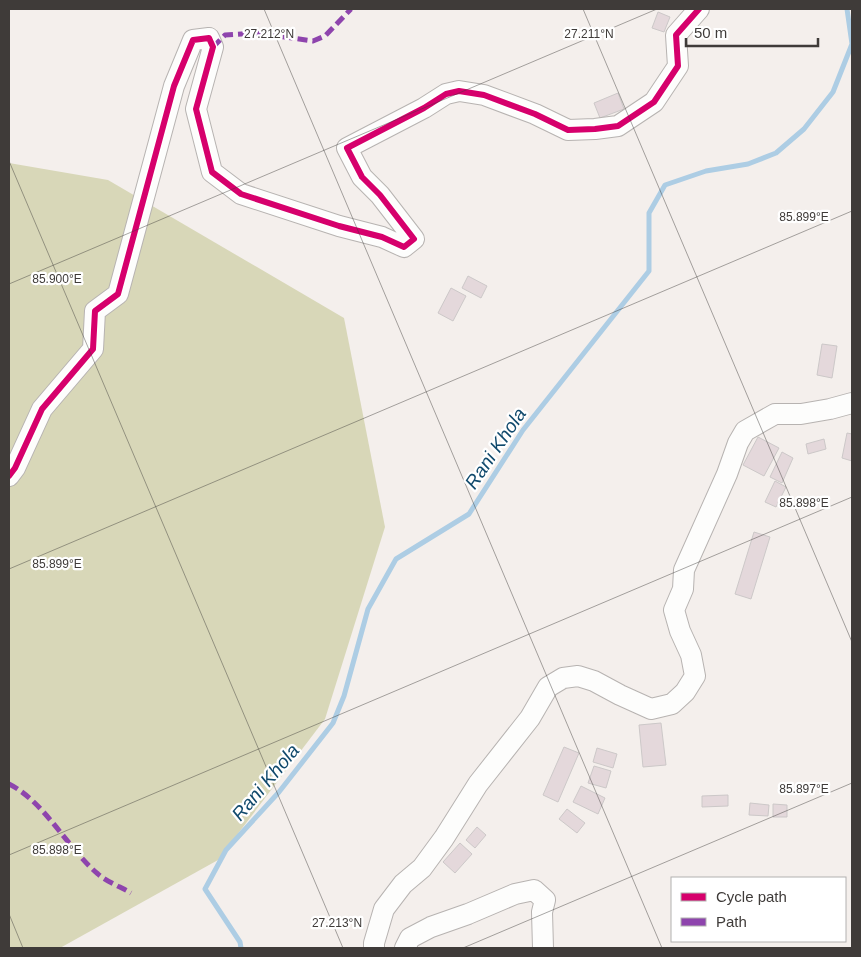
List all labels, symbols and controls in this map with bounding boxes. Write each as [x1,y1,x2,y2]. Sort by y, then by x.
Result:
scale bar [686,15,818,47]
text: 50 m [694,24,727,41]
text: 27.212°N [244,27,294,41]
text: 27.211°N [564,27,614,41]
text: 85.899°E [779,210,829,224]
text: 85.900°E [32,272,82,286]
water label: Rani Khola [461,404,530,493]
text: 85.898°E [779,496,829,510]
text: 85.899°E [32,557,82,571]
water label: Rani Khola [227,740,303,825]
text: 85.897°E [779,782,829,796]
text: 85.898°E [32,843,82,857]
legend [671,877,846,942]
text: Cycle path [716,888,787,905]
text: Path [716,913,747,930]
text: 27.213°N [312,916,362,930]

